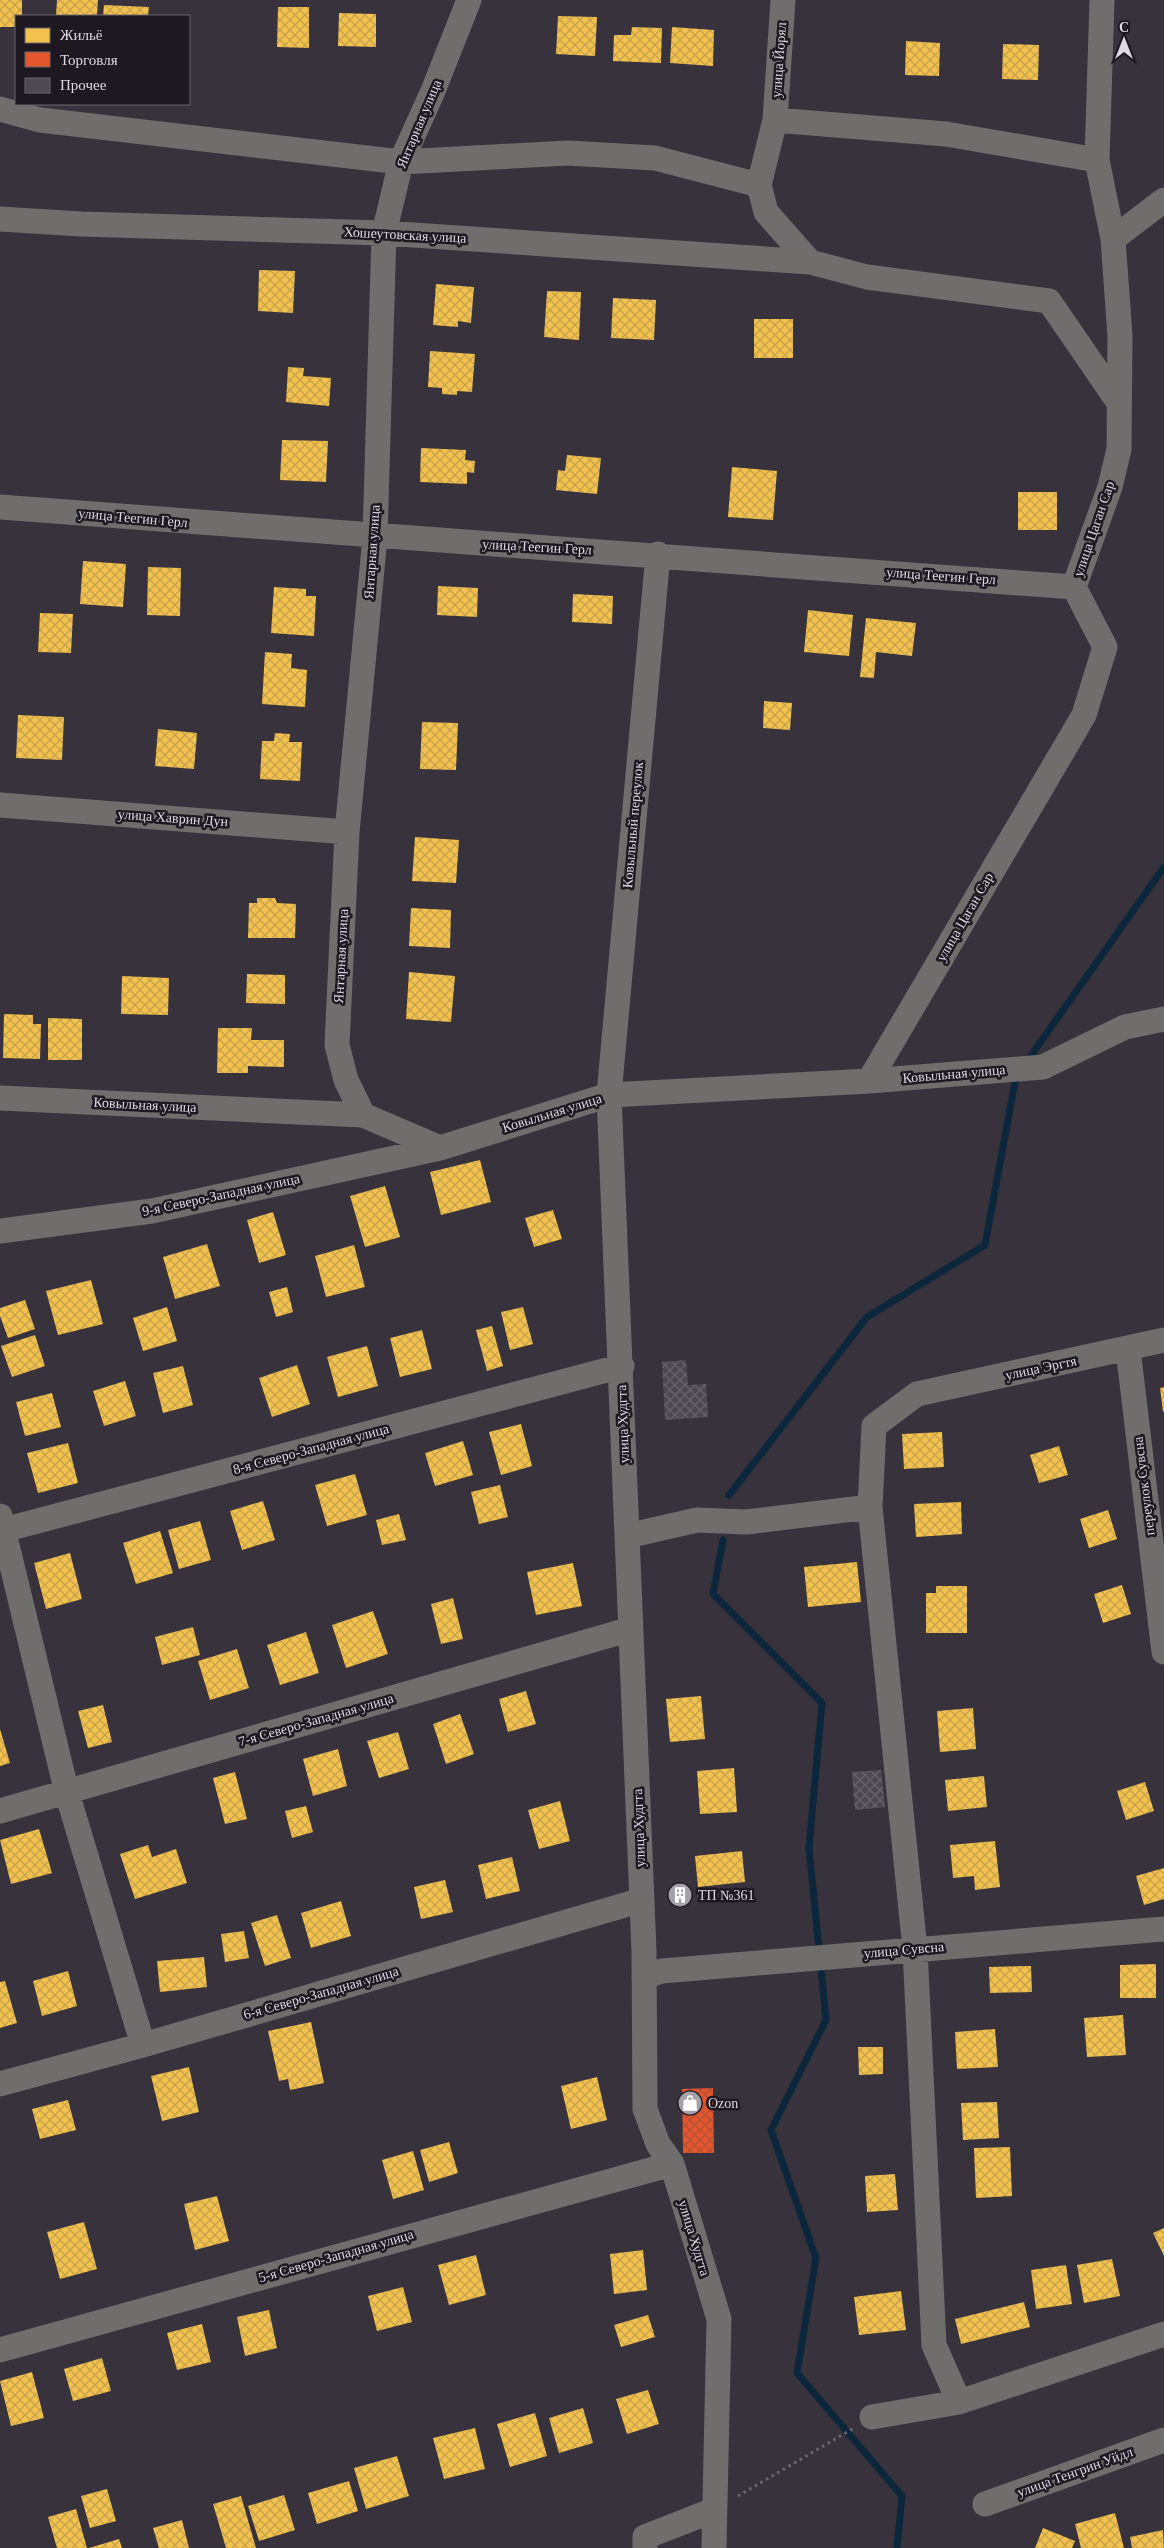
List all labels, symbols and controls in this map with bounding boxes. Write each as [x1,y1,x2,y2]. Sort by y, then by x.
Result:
legend [15,15,190,105]
north arrow [1099,15,1149,65]
text: С [1119,20,1129,35]
street label: улица Йорял [768,22,789,98]
text: Жильё [60,27,103,43]
text: Торговля [60,52,118,68]
text: Прочее [60,77,107,93]
street label: Янтарная улица [394,77,445,170]
street label: Хошеутовская улица [343,224,468,246]
street label: улица Цаган Сар [1071,479,1117,579]
street label: Янтарная улица [361,504,383,600]
street label: улица Теегин Герл [78,506,188,530]
street label: улица Теегин Герл [482,537,592,557]
street label: улица Теегин Герл [886,565,996,587]
street label: Ковыльный переулок [620,761,646,889]
street label: улица Хаврин Дун [117,807,229,829]
street label: улица Цаган Сар [934,870,996,964]
street label: Янтарная улица [331,908,351,1004]
street label: Ковыльная улица [902,1062,1007,1086]
street label: Ковыльная улица [500,1091,604,1135]
street label: Ковыльная улица [93,1095,198,1115]
street label: 9-я Северо-Западная улица [141,1171,302,1219]
street label: улица Эргтя [1004,1353,1079,1383]
street label: улица Худгта [614,1384,632,1463]
street label: 8-я Северо-Западная улица [231,1421,391,1477]
street label: переулок Сувсна [1130,1435,1158,1536]
street label: 7-я Северо-Западная улица [237,1690,396,1749]
street label: улица Худгта [630,1788,648,1867]
building icon: ТП №361 [667,1882,693,1908]
place label: ТП №361 [698,1888,755,1903]
street label: улица Сувсна [863,1939,946,1961]
street label: 6-я Северо-Западная улица [242,1963,401,2022]
shop icon: Ozon [677,2090,703,2116]
place label: Ozon [708,2096,738,2111]
street label: улица Худгта [675,2198,713,2278]
street label: 5-я Северо-Западная улица [257,2226,416,2285]
street label: улица Тенгрин Уйдл [1015,2444,1135,2500]

